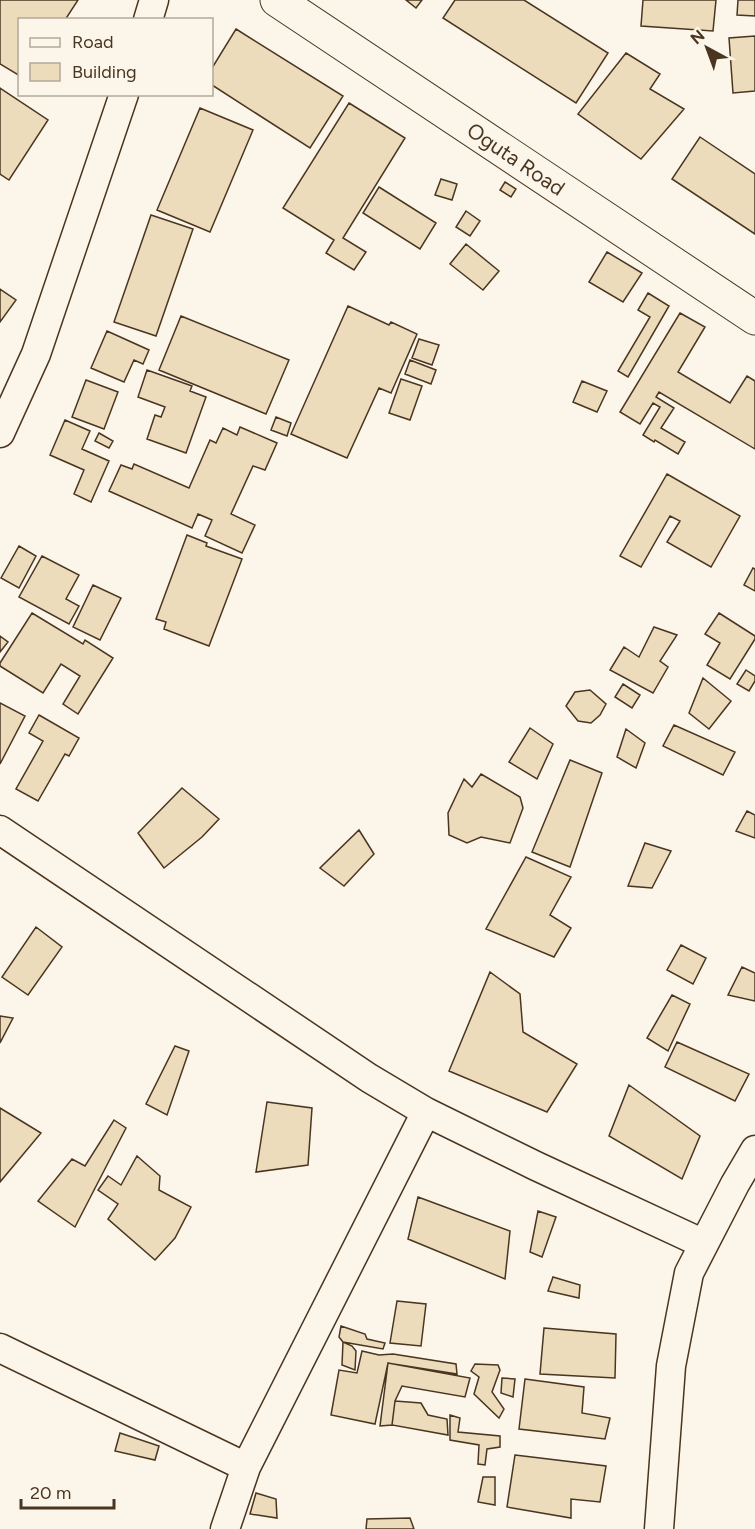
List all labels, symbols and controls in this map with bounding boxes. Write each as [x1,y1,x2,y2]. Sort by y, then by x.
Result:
legend [18,18,213,96]
north arrow [677,18,737,78]
text: N [687,26,708,48]
text: Road [72,31,113,53]
text: Building [72,61,137,83]
street label: Oguta Road [462,117,570,201]
scale bar [21,1472,114,1510]
text: 20 m [30,1482,71,1504]

